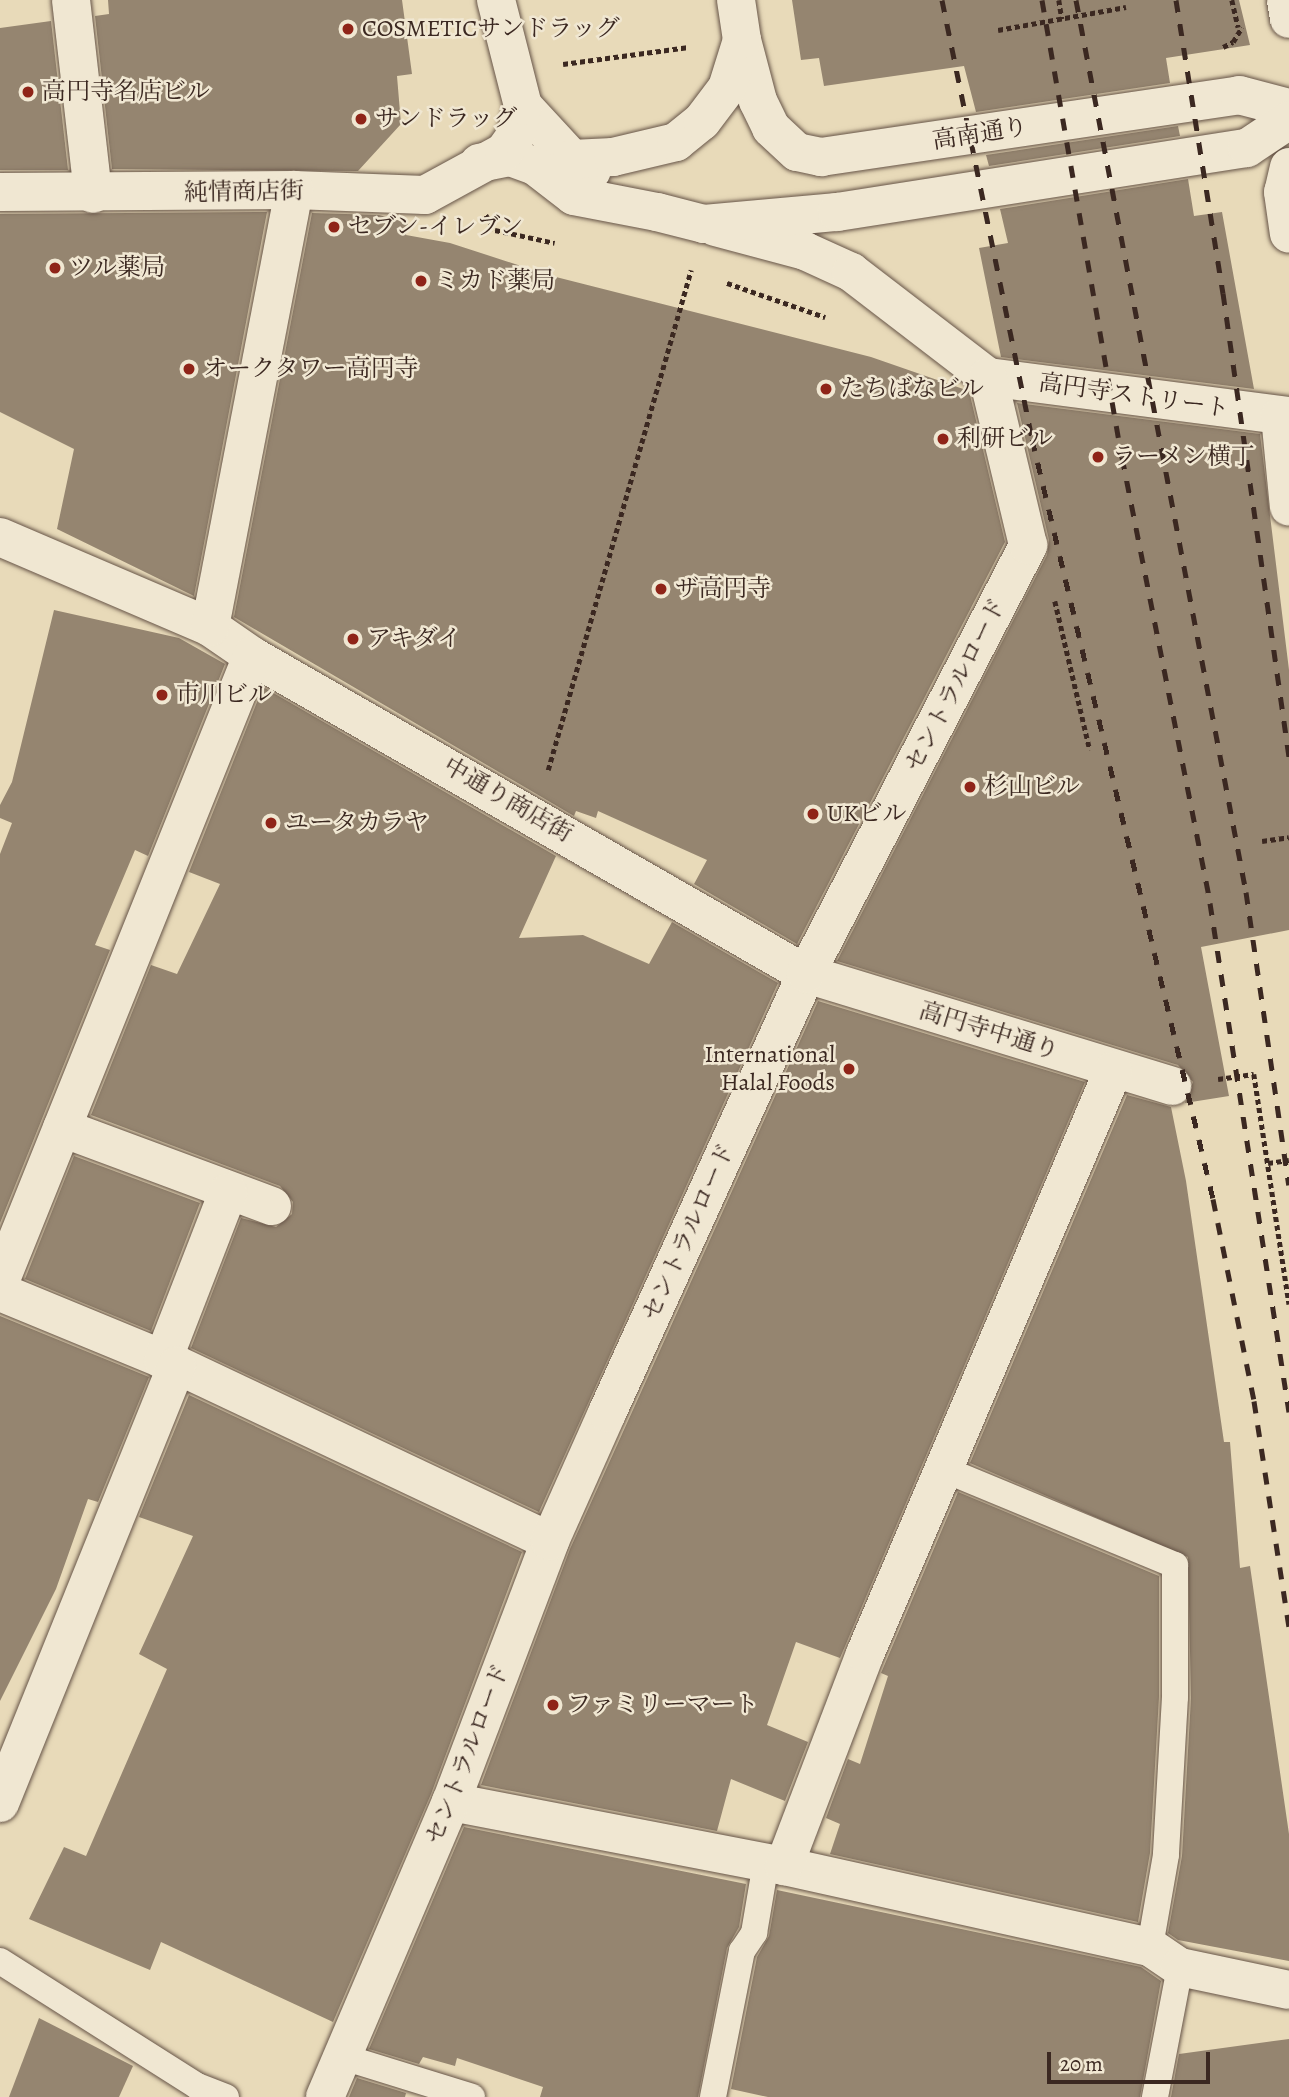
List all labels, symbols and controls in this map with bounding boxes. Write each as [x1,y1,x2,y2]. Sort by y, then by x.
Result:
place label: COSMETICサンドラッグ [362,15,621,43]
marker: COSMETICサンドラッグ [340,21,356,37]
place label: 高円寺名店ビル [42,78,210,106]
marker: 高円寺名店ビル [20,84,36,100]
place label: サンドラッグ [375,105,519,133]
marker: サンドラッグ [353,111,369,127]
street label: 高南通り [930,112,1030,156]
street label: 純情商店街 [184,177,304,207]
place label: セブン-イレブン [348,213,525,241]
marker: セブン-イレブン [326,219,342,235]
place label: ツル薬局 [69,254,165,282]
marker: ツル薬局 [47,260,63,276]
place label: ミカド薬局 [435,267,555,295]
marker: ミカド薬局 [413,273,429,289]
place label: オークタワー高円寺 [203,355,419,383]
marker: オークタワー高円寺 [181,361,197,377]
street label: 高円寺ストリート [1037,368,1231,424]
place label: たちばなビル [840,375,984,403]
marker: たちばなビル [818,381,834,397]
place label: 利研ビル [957,425,1053,453]
marker: 利研ビル [935,431,951,447]
place label: ラーメン横丁 [1112,443,1256,471]
marker: ラーメン横丁 [1090,449,1106,465]
place label: ザ高円寺 [675,575,771,603]
marker: ザ高円寺 [653,581,669,597]
street label: セントラルロード [900,593,1012,777]
place label: アキダイ [367,625,463,653]
marker: アキダイ [345,631,361,647]
place label: 市川ビル [176,681,272,709]
marker: 市川ビル [154,687,170,703]
street label: 中通り商店街 [438,752,578,848]
place label: 杉山ビル [984,773,1080,801]
marker: 杉山ビル [962,779,978,795]
place label: UKビル [827,800,906,828]
marker: UKビル [805,806,821,822]
place label: ユータカラヤ [285,809,429,837]
marker: ユータカラヤ [263,815,279,831]
street label: 高円寺中通り [916,996,1062,1066]
place label: International Halal Foods [704,1041,835,1097]
marker: International Halal Foods [841,1061,857,1077]
street label: セントラルロード [637,1138,741,1326]
street label: セントラルロード [420,1659,516,1849]
place label: ファミリーマート [567,1691,759,1719]
marker: ファミリーマート [545,1697,561,1713]
scale bar [1051,2038,1214,2082]
text: 20 m [1060,2050,1103,2078]

